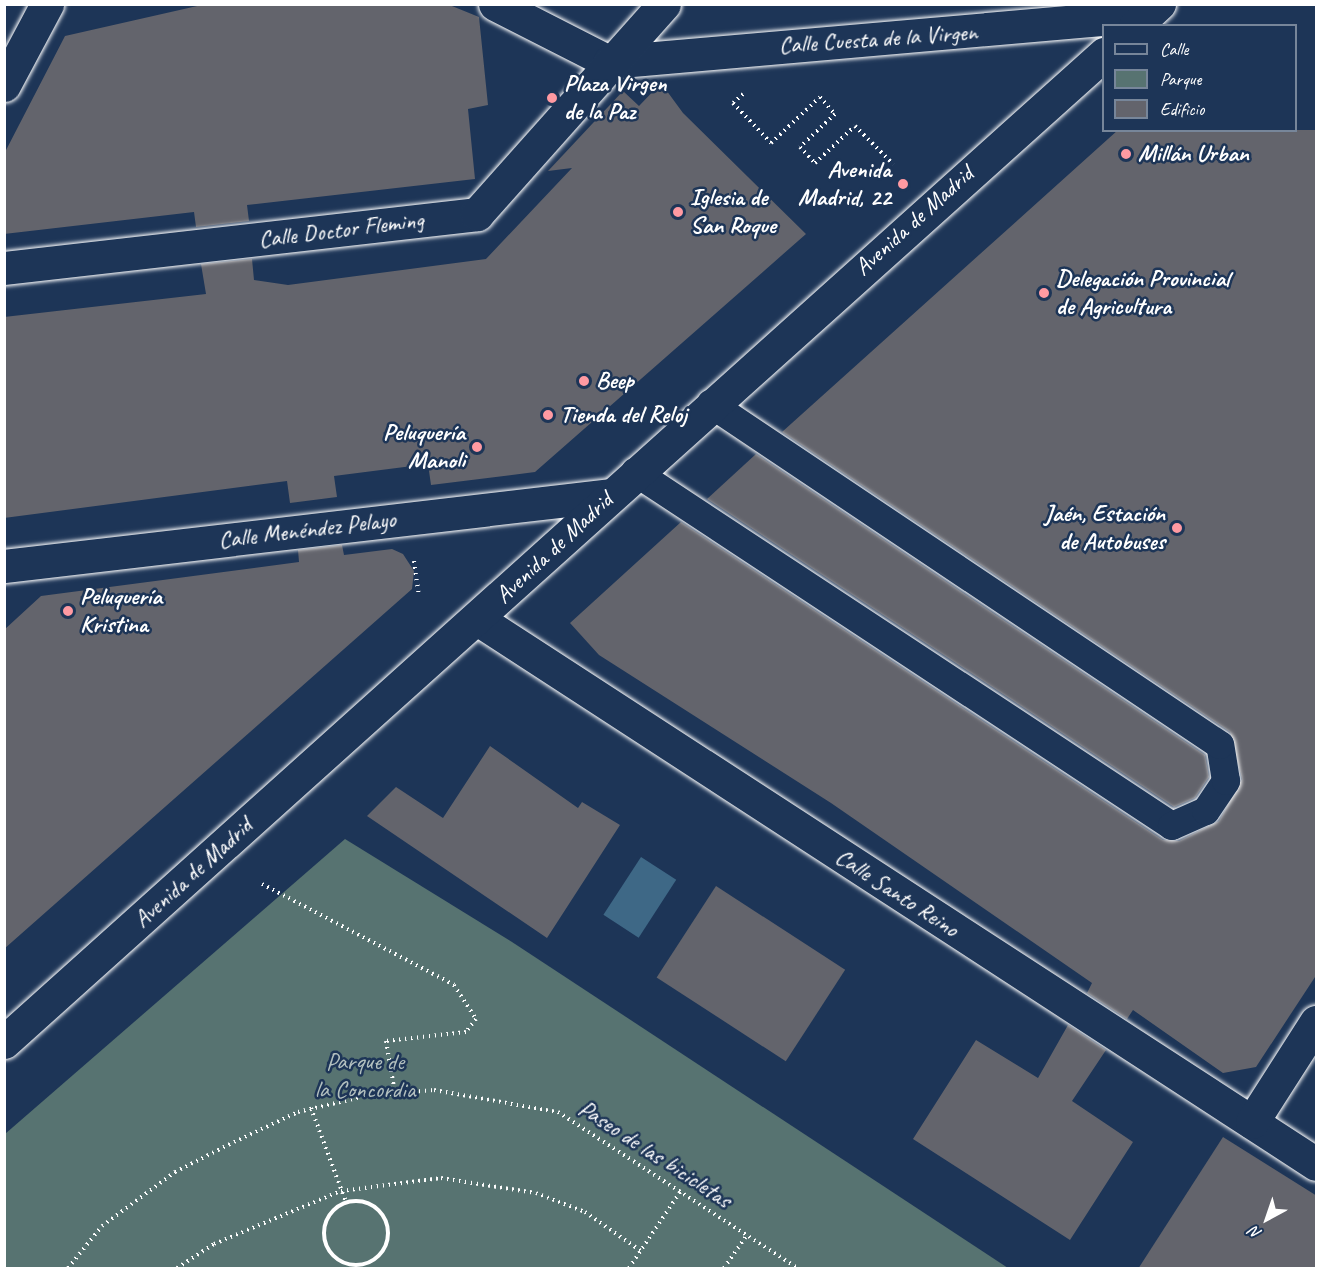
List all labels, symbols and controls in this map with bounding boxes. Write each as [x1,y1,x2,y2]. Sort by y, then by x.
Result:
street label: Calle Cuesta de la Virgen [778,18,978,60]
legend [1102,24,1297,132]
text: Calle [1160,38,1188,60]
text: Parque [1160,68,1201,90]
place label: Plaza Virgen de la Paz [564,70,667,126]
marker: Plaza Virgen de la Paz [545,91,559,105]
text: Edificio [1160,98,1204,120]
place label: Millán Urban [1138,140,1249,168]
marker: Millán Urban [1119,147,1133,161]
place label: Avenida Madrid, 22 [798,156,891,212]
street label: Avenida de Madrid [848,160,980,282]
marker: Avenida Madrid, 22 [896,177,910,191]
place label: Iglesia de San Roque [690,184,777,240]
marker: Iglesia de San Roque [671,205,685,219]
street label: Calle Doctor Fleming [256,206,426,254]
place label: Delegación Provincial de Agricultura [1056,265,1229,321]
marker: Delegación Provincial de Agricultura [1037,286,1051,300]
place label: Beep [596,367,634,395]
marker: Beep [577,374,591,388]
place label: Tienda del Reloj [560,401,687,429]
marker: Tienda del Reloj [541,408,555,422]
place label: Peluquería Manoli [383,419,465,475]
marker: Peluquería Manoli [470,440,484,454]
street label: Avenida de Madrid [489,486,619,610]
place label: Jaén, Estación de Autobuses [1044,500,1165,556]
street label: Calle Menéndez Pelayo [217,505,397,555]
marker: Jaén, Estación de Autobuses [1170,521,1184,535]
place label: Peluquería Kristina [80,583,162,639]
marker: Peluquería Kristina [61,604,75,618]
street label: Avenida de Madrid [127,812,259,934]
street label: Calle Santo Reino [829,842,965,944]
park label: Parque de la Concordia [315,1048,415,1104]
street label: Paseo de las bicicletas [573,1094,737,1214]
north arrow [1237,1189,1297,1249]
text: N [1245,1222,1266,1244]

